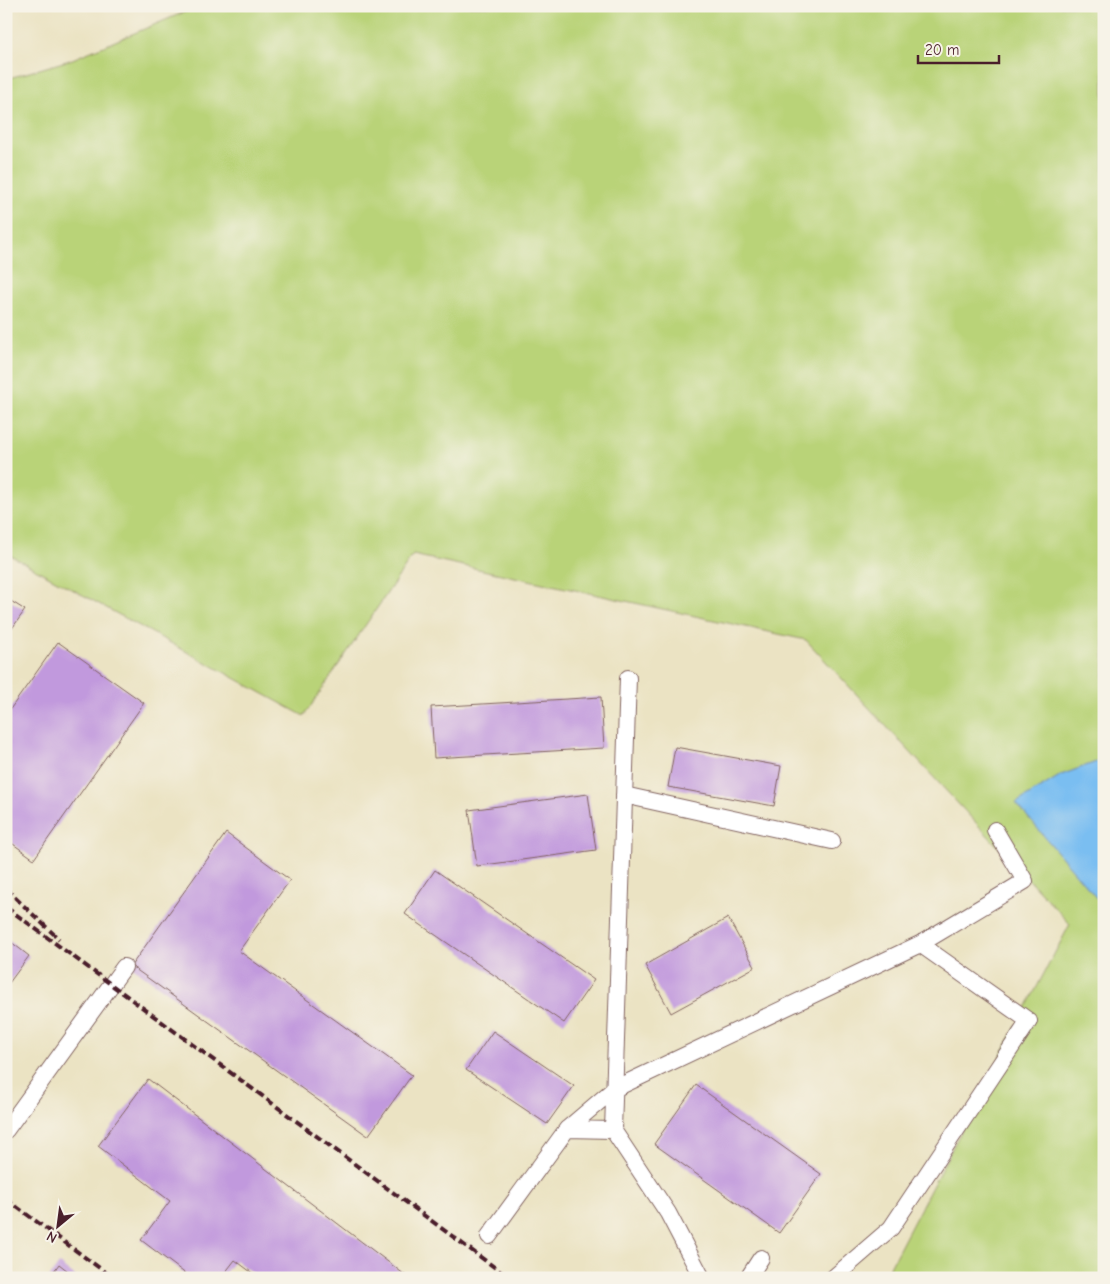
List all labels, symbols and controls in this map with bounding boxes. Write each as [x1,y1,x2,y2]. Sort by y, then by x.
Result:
scale bar [918,32,999,64]
text: 20 m [925,41,959,59]
north arrow [32,1202,82,1252]
text: N [44,1227,60,1247]

